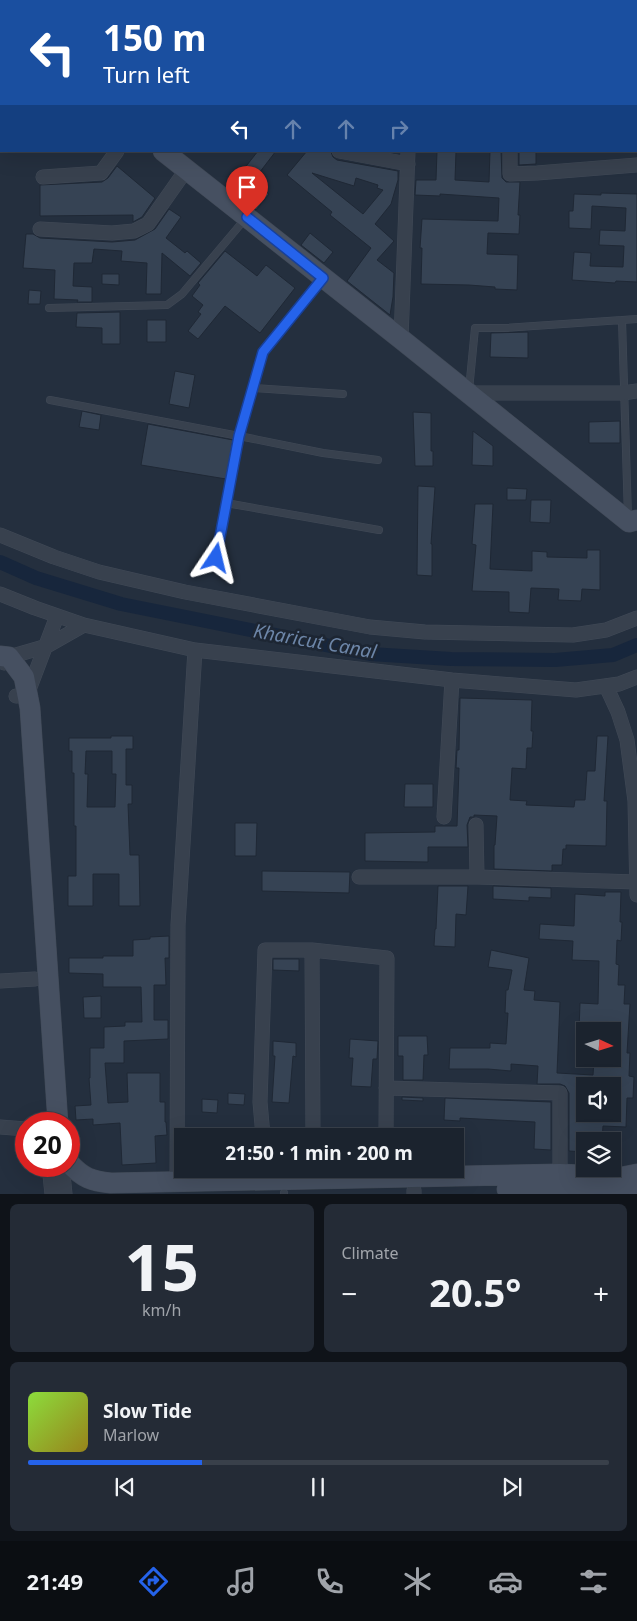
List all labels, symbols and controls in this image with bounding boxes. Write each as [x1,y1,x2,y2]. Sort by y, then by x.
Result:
text: 150 m [103,14,206,61]
icon: left [20,20,85,85]
text: Turn left [103,59,190,89]
icon: left [226,115,254,143]
icon: ahead [279,115,307,143]
icon: ahead [332,115,360,143]
icon: right [385,115,413,143]
pin [226,166,268,217]
icon: arrive [233,173,261,201]
position arrow [189,531,241,583]
water label: Kharicut Canal [251,617,380,665]
north arrow [576,1022,621,1068]
map controls [576,1022,621,1177]
button: sound [576,1077,621,1122]
speed limit sign: 20 [15,1112,80,1177]
button: layers [576,1132,621,1177]
text: 21:50 · 1 min · 200 m [225,1140,413,1166]
text: 15 [125,1222,199,1310]
text: Climate [342,1242,399,1264]
text: 20.5° [429,1266,521,1318]
text: − [342,1274,358,1312]
text: + [593,1274,609,1312]
text: km/h [142,1299,181,1321]
text: Slow Tide [103,1398,192,1424]
text: Marlow [103,1424,159,1446]
icon: previous [111,1473,139,1501]
icon: pause [304,1473,332,1501]
icon: next [498,1473,526,1501]
icon: directions [136,1564,171,1599]
icon: music [224,1564,259,1599]
icon: phone [312,1564,347,1599]
icon: climate [400,1564,435,1599]
icon: car [488,1564,523,1599]
icon: filters [576,1564,611,1599]
text: 21:49 [26,1566,83,1596]

